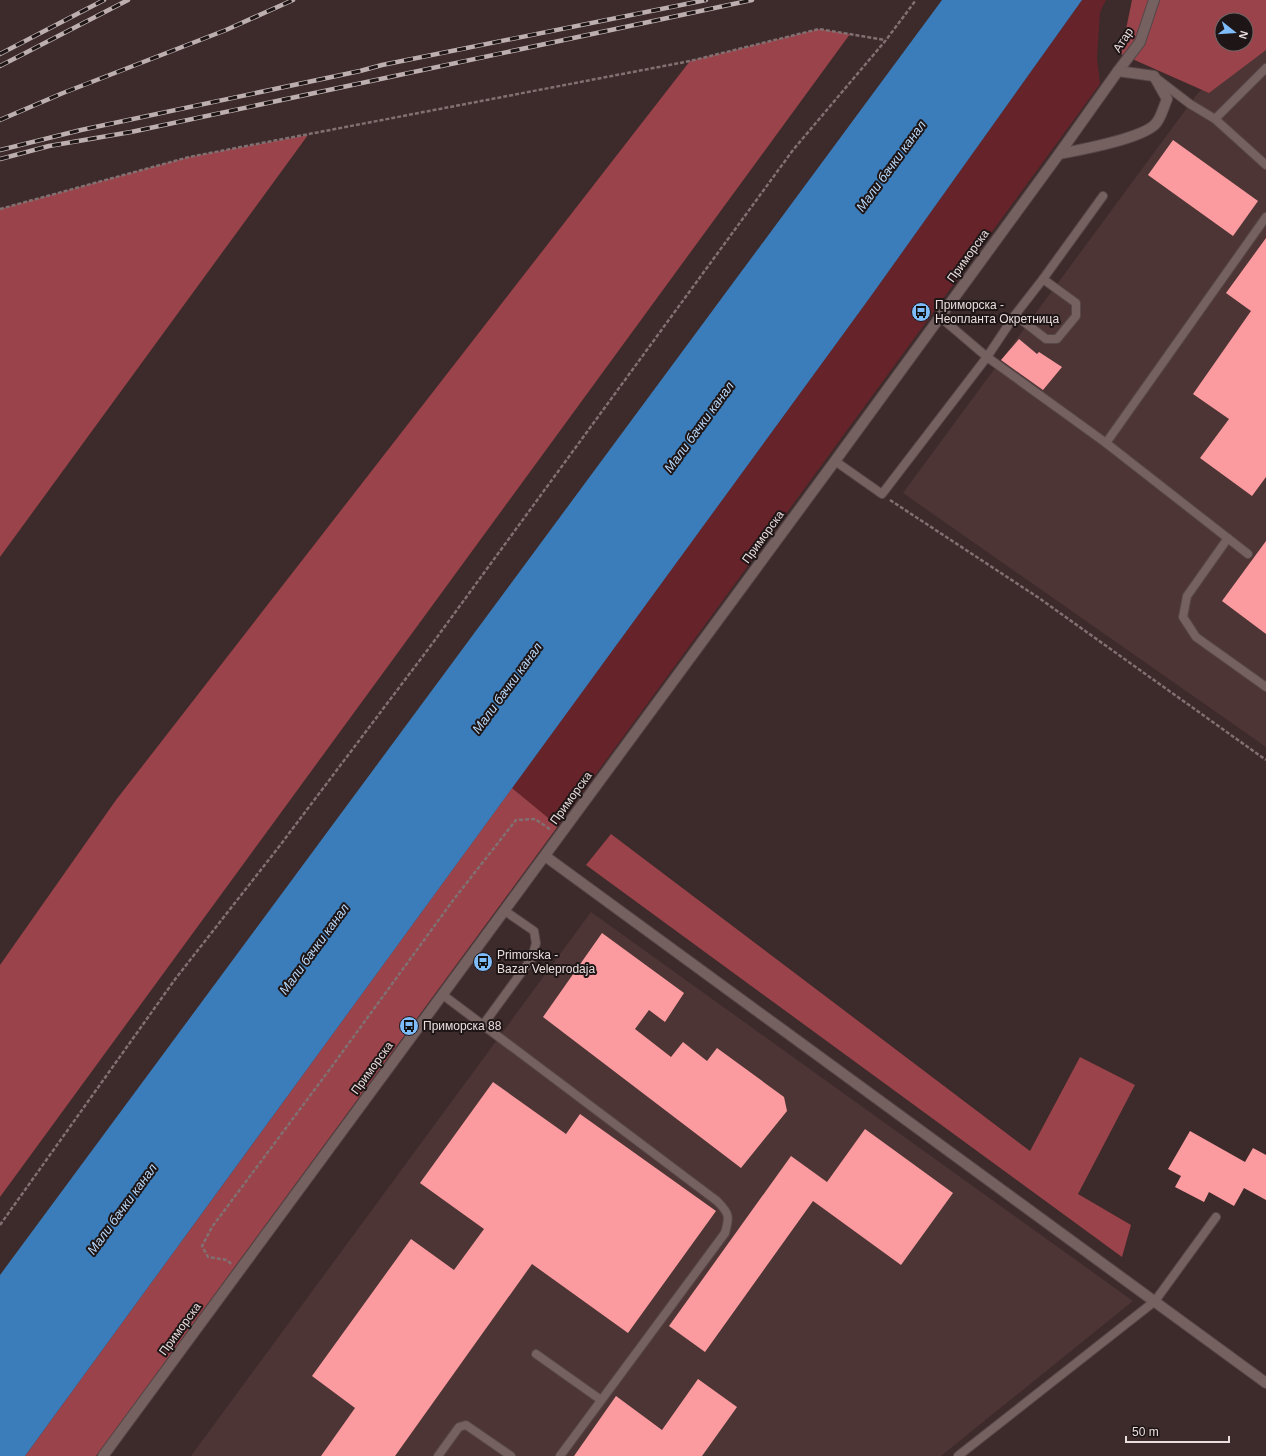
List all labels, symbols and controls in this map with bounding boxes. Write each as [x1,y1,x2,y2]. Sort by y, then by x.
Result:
north arrow [1214,12,1254,52]
street label: Атар [1110,25,1136,55]
text: N [1237,29,1250,41]
water label: Мали бачки канал [853,117,929,214]
street label: Приморска [944,227,992,285]
place label: Приморска - Неопланта Окретница [935,298,1059,326]
bus stop icon: Приморска - Неопланта Окретница [910,301,932,323]
water label: Мали бачки канал [661,378,737,475]
street label: Приморска [739,508,787,566]
water label: Мали бачки канал [469,639,545,736]
street label: Приморска [547,769,595,827]
water label: Мали бачки канал [276,900,352,997]
place label: Primorska - Bazar Veleprodaja [497,948,595,976]
bus stop icon: Primorska - Bazar Veleprodaja [472,951,494,973]
bus stop icon: Приморска 88 [398,1015,420,1037]
place label: Приморска 88 [423,1019,502,1033]
street label: Приморска [348,1039,396,1097]
water label: Мали бачки канал [84,1160,160,1257]
street label: Приморска [156,1300,204,1358]
scale bar [1126,1418,1229,1444]
text: 50 m [1132,1425,1159,1439]

